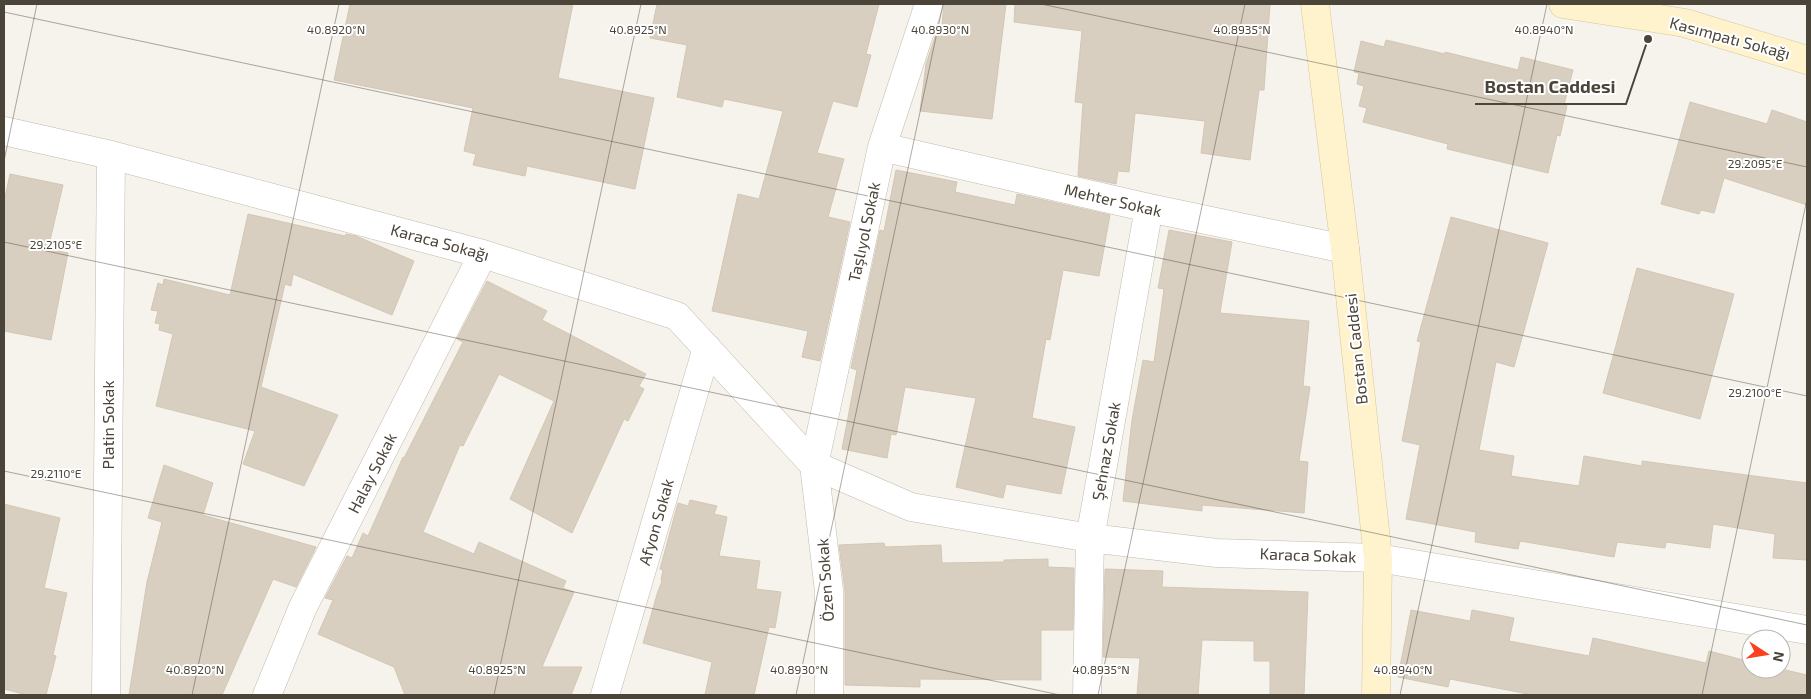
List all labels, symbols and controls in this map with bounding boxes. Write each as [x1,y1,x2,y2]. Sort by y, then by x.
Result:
street label: Kasımpatı Sokağı [1668,12,1792,63]
text: 40.8920°N [307,22,365,36]
text: 40.8925°N [609,22,667,36]
text: 40.8930°N [911,22,969,36]
text: 40.8935°N [1213,22,1271,36]
text: 40.8940°N [1515,22,1573,36]
callout: Bostan Caddesi [1475,71,1626,104]
text: Bostan Caddesi [1484,75,1616,97]
text: 29.2095°E [1728,156,1783,170]
street label: Mehter Sokak [1063,179,1164,220]
street label: Taşlıyol Sokak [844,180,884,284]
street label: Karaca Sokağı [389,219,492,264]
text: 29.2105°E [30,237,83,251]
street label: Bostan Caddesi [1340,292,1371,406]
street label: Platin Sokak [98,380,117,470]
text: 29.2100°E [1728,385,1782,399]
street label: Şehnaz Sokak [1087,400,1125,502]
street label: Halay Sokak [343,429,400,516]
text: 29.2110°E [31,466,82,480]
street label: Afyon Sokak [634,476,677,567]
street label: Özen Sokak [812,538,837,622]
street label: Karaca Sokak [1259,543,1357,566]
north arrow [1741,629,1791,679]
text: N [1770,650,1789,664]
text: 40.8920°N [166,662,224,676]
text: 40.8925°N [468,662,526,676]
text: 40.8930°N [770,662,828,676]
text: 40.8935°N [1072,662,1130,676]
text: 40.8940°N [1374,662,1432,676]

